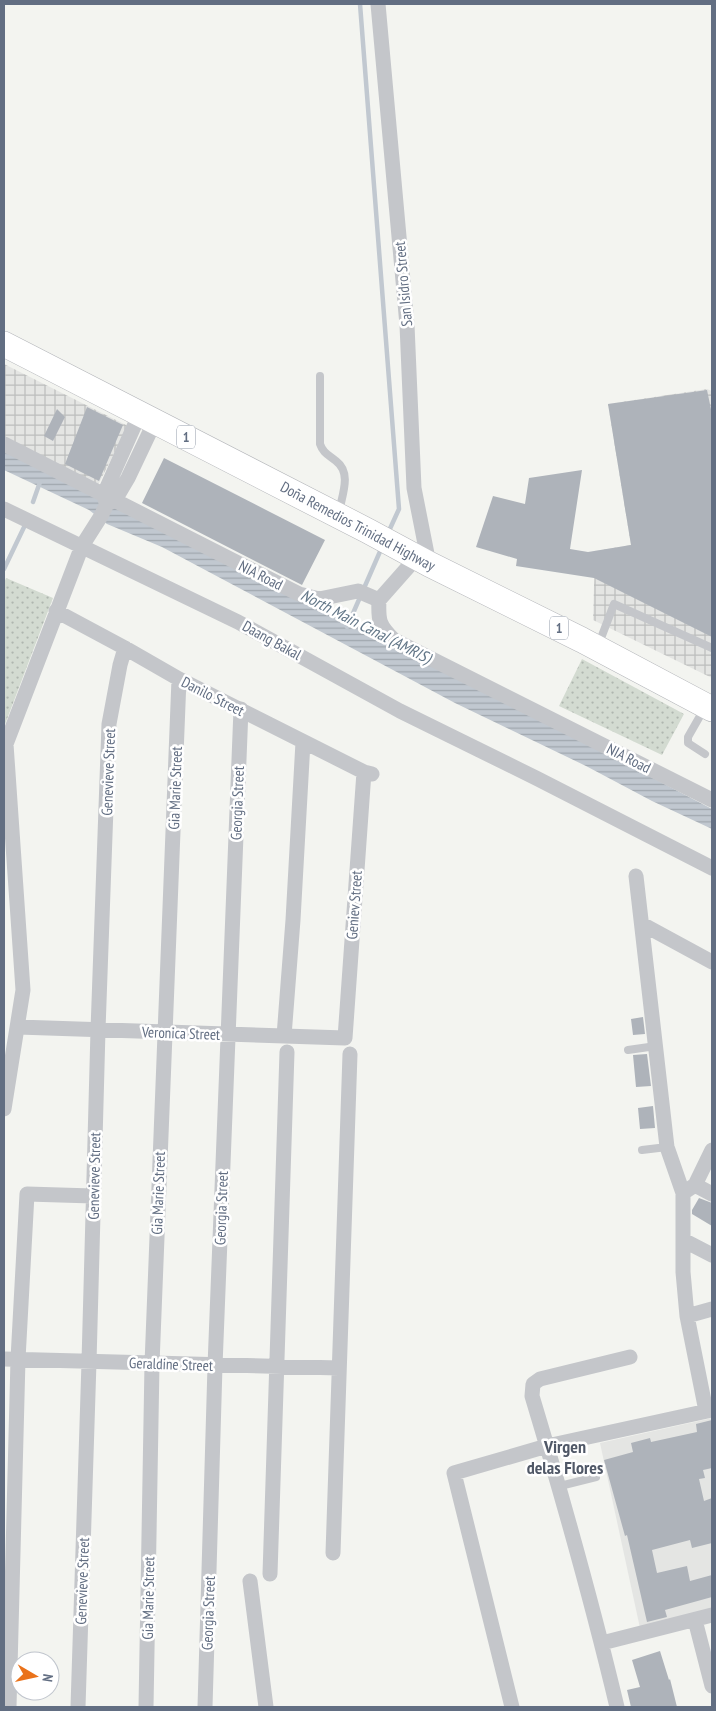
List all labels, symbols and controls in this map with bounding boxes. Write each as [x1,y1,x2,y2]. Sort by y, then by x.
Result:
street label: San Isidro Street [390,241,416,327]
road number: 1 [177,426,195,448]
street label: Doña Remedios Trinidad Highway [277,477,439,575]
street label: NIA Road [236,556,286,594]
water label: North Main Canal (AMRIS) [298,585,436,668]
street label: Daang Bakal [239,616,305,664]
road number: 1 [550,616,568,640]
street label: Danilo Street [178,672,248,720]
street label: Genevieve Street [97,728,119,816]
street label: NIA Road [604,739,654,777]
street label: Gia Marie Street [164,746,186,830]
street label: Georgia Street [226,766,248,840]
street label: Geniev Street [342,870,366,940]
street label: Veronica Street [140,1022,221,1044]
street label: Genevieve Street [84,1132,104,1220]
street label: Gia Marie Street [147,1151,169,1235]
street label: Georgia Street [210,1171,232,1245]
street label: Geraldine Street [129,1353,213,1375]
district label: Virgen delas Flores [527,1435,603,1479]
street label: Genevieve Street [71,1537,93,1625]
street label: Gia Marie Street [138,1556,158,1640]
street label: Georgia Street [197,1576,219,1650]
north arrow [10,1651,60,1701]
text: N [38,1673,57,1683]

